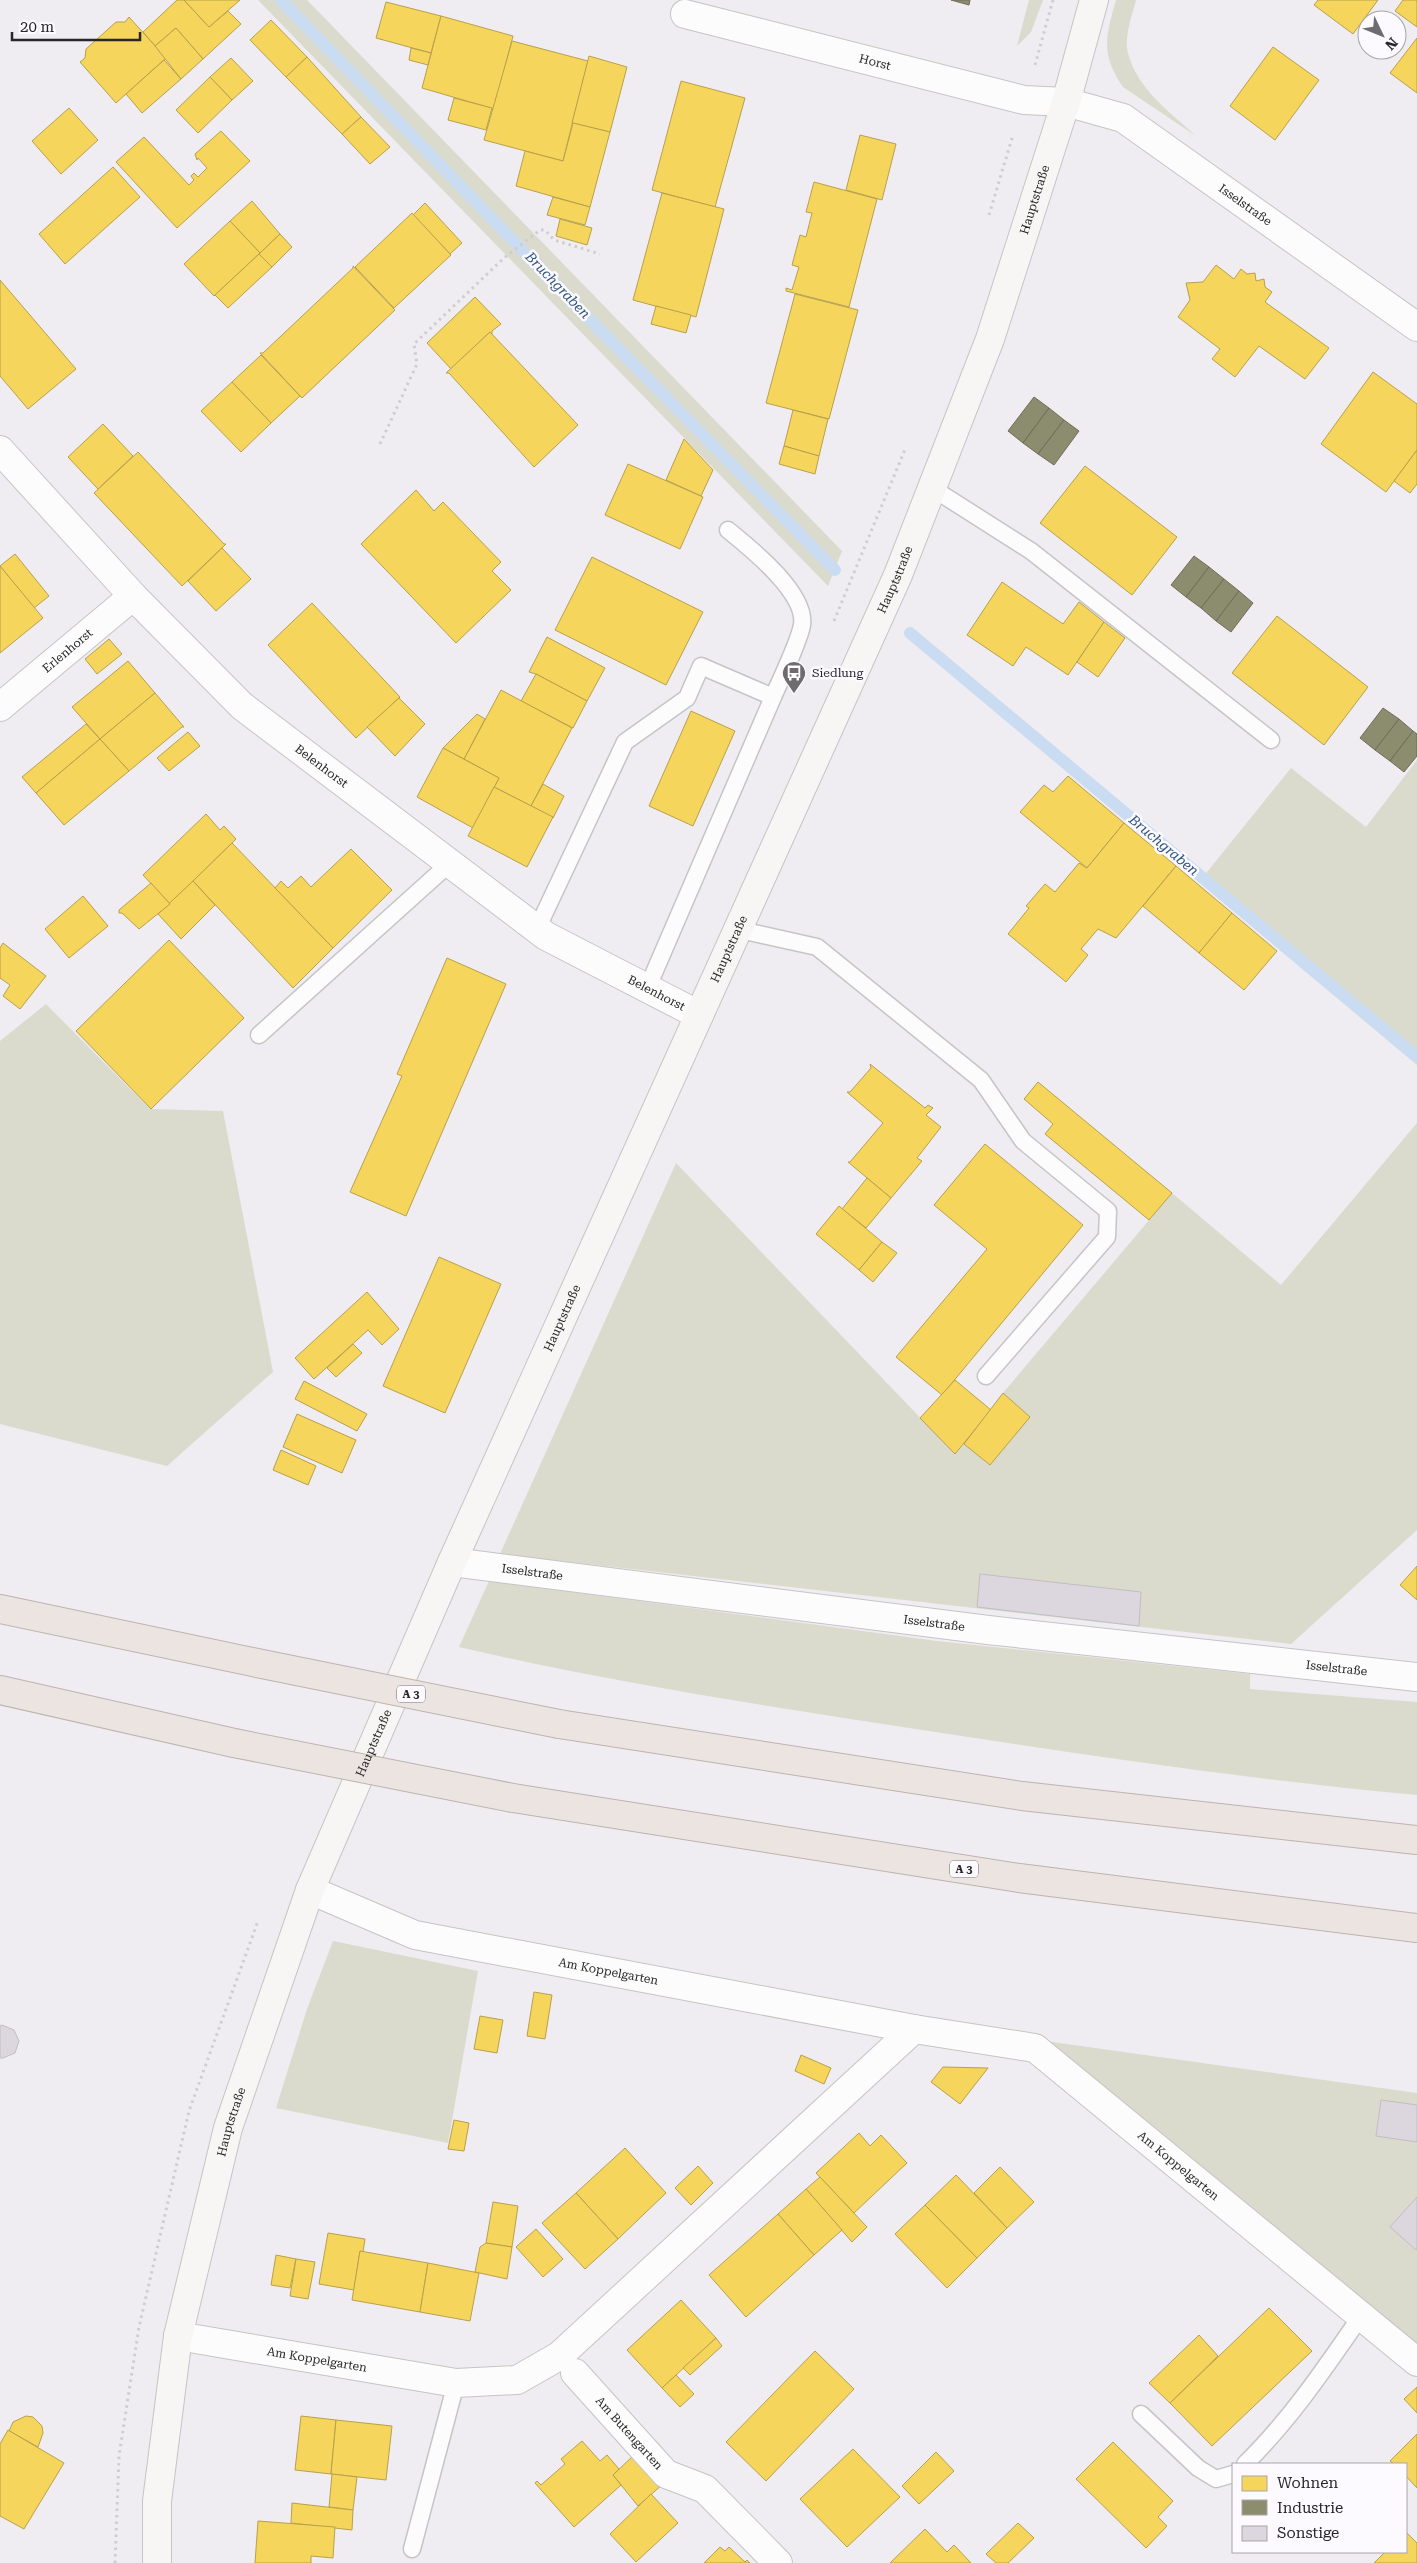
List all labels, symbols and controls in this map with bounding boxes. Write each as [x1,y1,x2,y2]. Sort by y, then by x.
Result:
scale bar [12,10,140,42]
north arrow [1357,10,1407,60]
text: 20 m [20,18,55,36]
text: N [1382,34,1401,53]
street label: Horst [858,51,893,73]
street label: Hauptstraße [1017,163,1052,236]
street label: Isselstraße [1216,181,1275,229]
water label: Bruchgraben [522,248,594,322]
street label: Hauptstraße [875,544,916,616]
street label: Erlenhorst [40,625,96,675]
bus stop icon: Siedlung [781,660,807,694]
place label: Siedlung [812,666,864,680]
street label: Belenhorst [292,742,351,791]
water label: Bruchgraben [1125,811,1202,879]
street label: Hauptstraße [708,913,750,985]
street label: Belenhorst [626,972,688,1014]
street label: Hauptstraße [541,1282,584,1354]
street label: Isselstraße [501,1561,564,1583]
street label: Isselstraße [903,1612,966,1634]
street label: Isselstraße [1305,1658,1368,1679]
road number: A 3 [397,1686,425,1702]
street label: Hauptstraße [353,1707,394,1779]
road number: A 3 [950,1860,978,1878]
street label: Am Koppelgarten [557,1955,660,1988]
street label: Hauptstraße [214,2085,249,2158]
street label: Am Koppelgarten [1135,2128,1222,2203]
street label: Am Koppelgarten [266,2344,368,2375]
street label: Am Butengarten [593,2394,666,2473]
legend [1232,2463,1407,2553]
text: Wohnen [1277,2474,1338,2492]
text: Industrie [1277,2499,1343,2517]
text: Sonstige [1277,2524,1339,2542]

